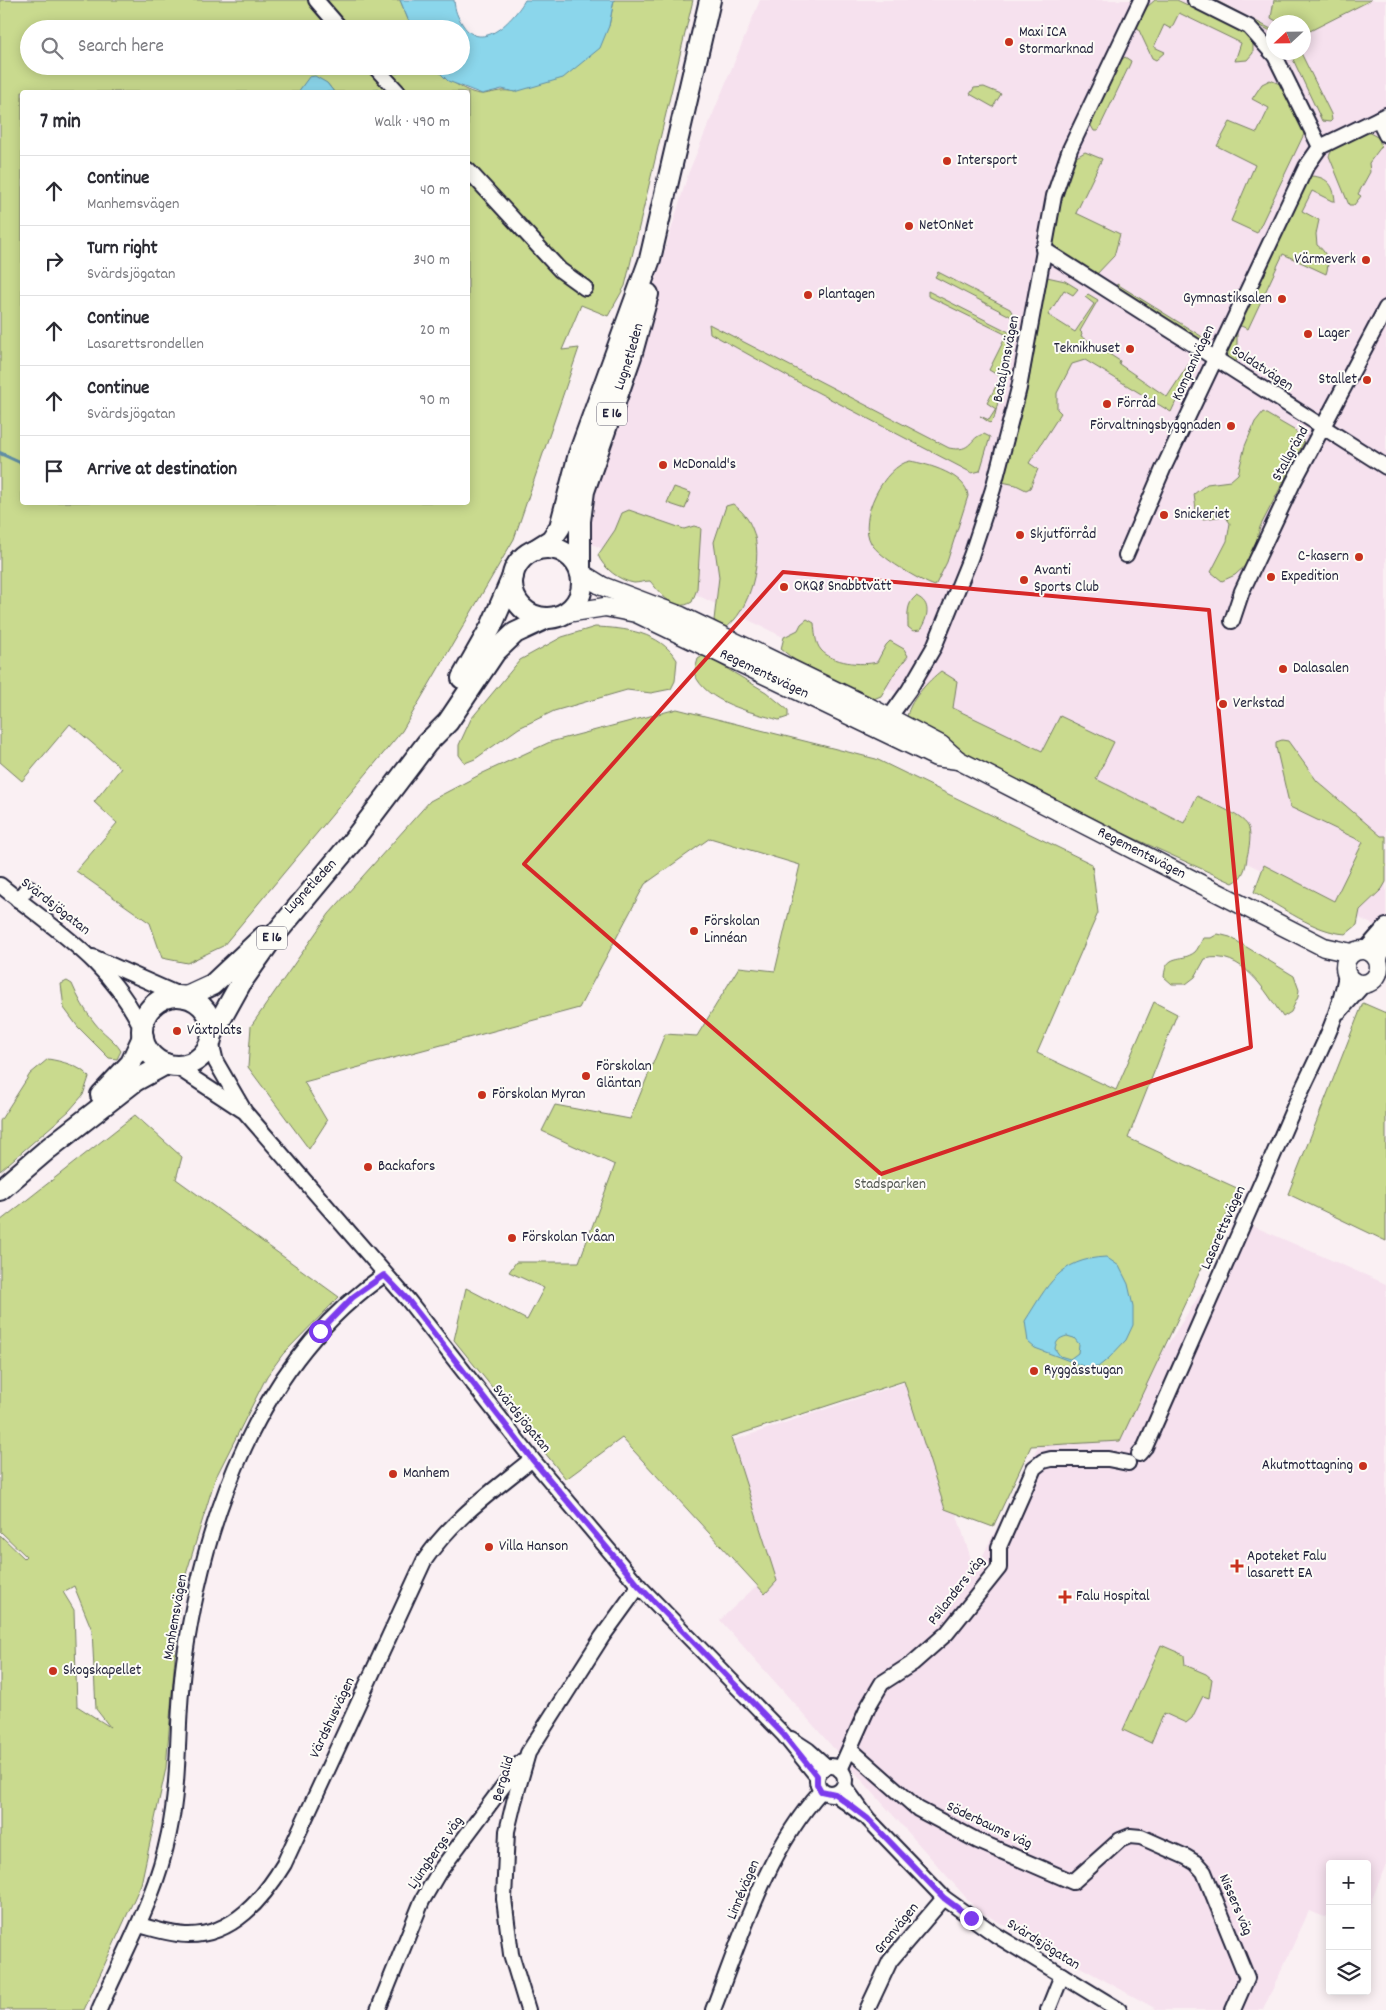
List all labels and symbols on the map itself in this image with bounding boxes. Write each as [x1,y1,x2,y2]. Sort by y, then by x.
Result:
north arrow [1266,15,1311,60]
place label: Maxi ICA Stormarknad [1019,22,1093,61]
marker: Maxi ICA Stormarknad [1003,36,1015,48]
place label: Intersport [957,150,1018,172]
marker: Intersport [941,155,953,167]
place label: NetOnNet [919,215,974,237]
marker: NetOnNet [903,220,915,232]
place label: Värmeverk [1294,249,1356,271]
marker: Värmeverk [1360,254,1372,266]
place label: Plantagen [818,284,875,306]
place label: Gymnastiksalen [1183,288,1272,310]
marker: Plantagen [802,289,814,301]
marker: Gymnastiksalen [1276,293,1288,305]
street label: Bataljonsvägen [988,314,1026,404]
street label: Lugnetleden [609,321,650,393]
street label: Kompanivägen [1167,321,1221,405]
place label: Lager [1318,323,1350,345]
marker: Lager [1302,328,1314,340]
place label: Teknikhuset [1054,338,1120,360]
street label: Soldatvägen [1227,341,1298,397]
marker: Teknikhuset [1124,343,1136,355]
place label: Stallet [1319,369,1357,391]
marker: Stallet [1361,374,1373,386]
place label: Förråd [1117,393,1156,415]
marker: Förråd [1101,398,1113,410]
road number: E 16 [597,402,627,426]
place label: Förvaltningsbyggnaden [1090,415,1221,437]
marker: Förvaltningsbyggnaden [1225,420,1237,432]
street label: Stallgränd [1267,422,1315,486]
place label: McDonald's [673,454,736,476]
marker: McDonald's [657,459,669,471]
place label: Snickeriet [1174,504,1230,526]
marker: Snickeriet [1158,509,1170,521]
place label: Skjutförråd [1030,524,1096,546]
marker: Skjutförråd [1014,529,1026,541]
place label: C-kasern [1298,546,1349,568]
marker: C-kasern [1353,551,1365,563]
place label: Avanti Sports Club [1034,560,1099,599]
place label: Expedition [1281,566,1339,588]
marker: Expedition [1265,571,1277,583]
marker: Avanti Sports Club [1018,574,1030,586]
place label: OKQ8 Snabbtvätt [794,576,892,598]
marker: OKQ8 Snabbtvätt [778,581,790,593]
street label: Regementsvägen [716,644,812,705]
place label: Dalasalen [1293,658,1349,680]
marker: Dalasalen [1277,663,1289,675]
place label: Verkstad [1233,693,1284,715]
marker: Verkstad [1217,698,1229,710]
street label: Regementsvägen [1093,822,1189,885]
street label: Lugnetleden [279,854,343,920]
street label: Svärdsjögatan [16,873,95,941]
place label: Förskolan Linnéan [704,911,760,950]
marker: Förskolan Linnéan [688,925,700,937]
road number: E 16 [257,926,287,950]
place label: Växtplats [187,1020,242,1042]
marker: Växtplats [171,1025,183,1037]
place label: Förskolan Gläntan [596,1056,652,1095]
marker: Förskolan Gläntan [580,1070,592,1082]
place label: Förskolan Myran [492,1084,586,1106]
marker: Förskolan Myran [476,1089,488,1101]
place label: Backafors [378,1156,435,1178]
marker: Backafors [362,1161,374,1173]
park label: Stadsparken [854,1174,926,1196]
street label: Lasarettsvägen [1196,1182,1252,1274]
place label: Förskolan Tvåan [522,1227,615,1249]
marker: Förskolan Tvåan [506,1232,518,1244]
route start [309,1320,332,1343]
place label: Ryggåsstugan [1044,1360,1123,1382]
marker: Ryggåsstugan [1028,1365,1040,1377]
street label: Svärdsjögatan [486,1380,556,1458]
place label: Akutmottagning [1262,1455,1353,1477]
marker: Akutmottagning [1357,1460,1369,1472]
place label: Manhem [403,1463,450,1485]
marker: Manhem [387,1468,399,1480]
place label: Villa Hanson [499,1536,568,1558]
marker: Villa Hanson [483,1541,495,1553]
place label: Apoteket Falu lasarett EA [1247,1546,1326,1585]
street label: Psilanders väg [923,1552,991,1630]
marker: Apoteket Falu lasarett EA [1231,1560,1243,1572]
street label: Manhemsvägen [158,1572,194,1662]
place label: Falu Hospital [1076,1586,1150,1608]
marker: Falu Hospital [1058,1590,1072,1604]
place label: Skogskapellet [63,1660,142,1682]
marker: Skogskapellet [47,1665,59,1677]
street label: Värdshusvägen [305,1674,361,1762]
street label: Bergalid [487,1754,521,1804]
street label: Söderbaums väg [942,1796,1036,1856]
street label: Ljungbergs väg [403,1812,469,1894]
street label: Linnévägen [722,1857,766,1923]
street label: Nissers väg [1212,1871,1258,1939]
street label: Granvägen [869,1898,925,1960]
route end [960,1907,983,1930]
street label: Svärdsjögatan [1002,1914,1084,1976]

